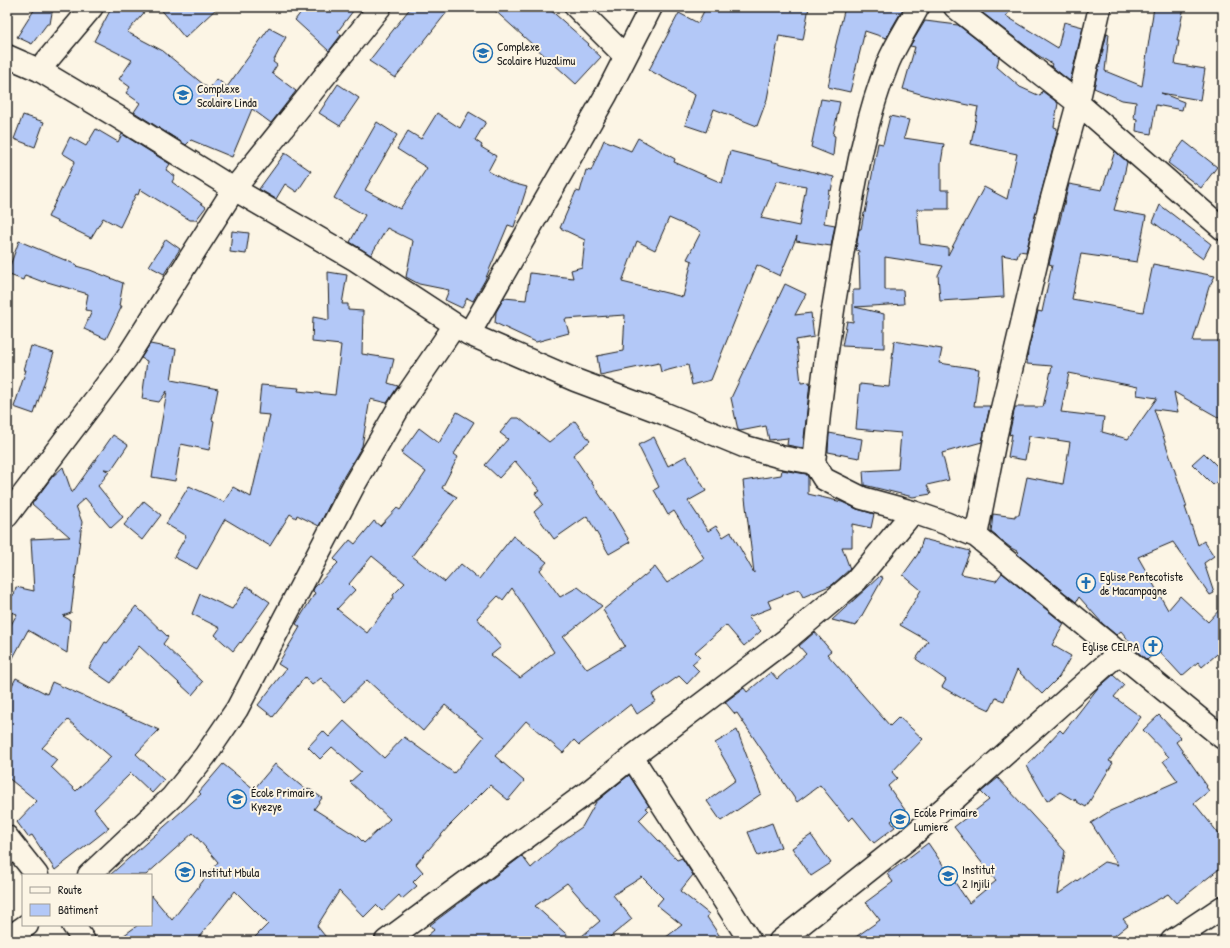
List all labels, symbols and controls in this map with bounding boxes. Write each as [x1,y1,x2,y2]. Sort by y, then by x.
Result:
place label: Complexe Scolaire Muzalimu [497,38,576,69]
school or university icon: Complexe Scolaire Muzalimu [472,42,494,64]
place label: Complexe Scolaire Linda [197,80,257,111]
school or university icon: Complexe Scolaire Linda [172,84,194,106]
place label: Eglise Pentecotiste de Macampagne [1100,568,1184,599]
church icon: Eglise Pentecotiste de Macampagne [1075,572,1097,594]
church icon: Eglise CELPA [1142,635,1164,657]
place label: Eglise CELPA [1082,638,1139,655]
place label: École Primaire Kyezye [251,784,315,815]
school or university icon: École Primaire Kyezye [226,788,248,810]
place label: Ecole Primaire Lumiere [914,804,978,835]
school or university icon: Ecole Primaire Lumiere [889,808,911,830]
school or university icon: Institut Mbula [174,861,196,883]
place label: Institut 2 Injili [962,861,996,892]
place label: Institut Mbula [199,864,260,881]
school or university icon: Institut 2 Injili [937,865,959,887]
legend [22,874,152,926]
text: Route [58,881,82,898]
text: Bâtiment [58,901,99,918]

